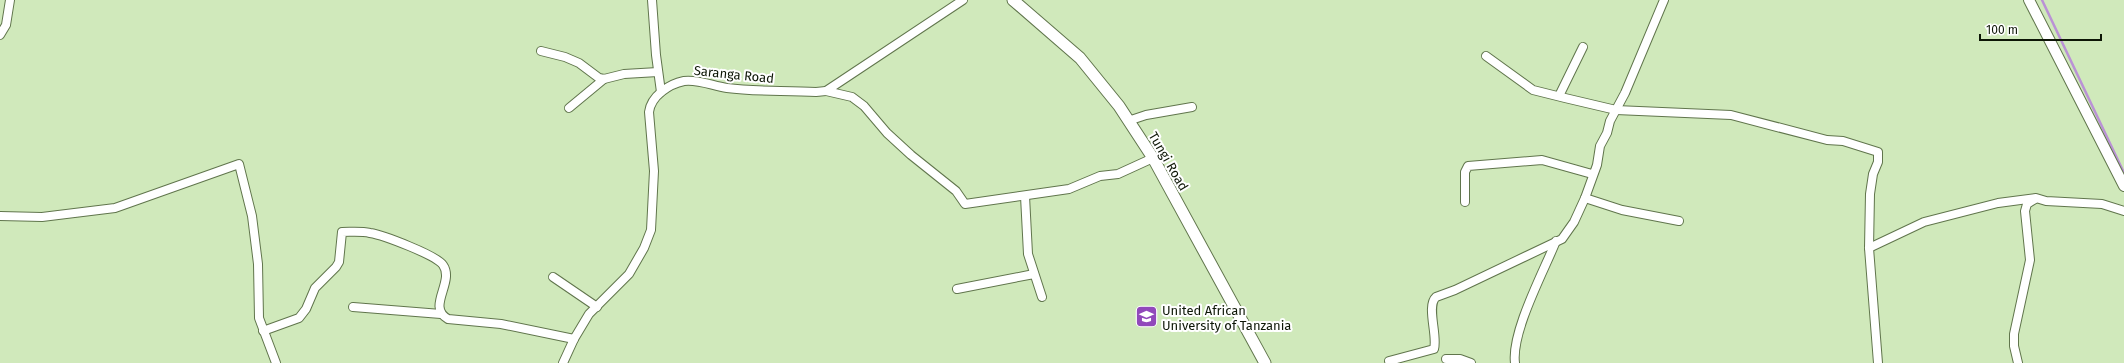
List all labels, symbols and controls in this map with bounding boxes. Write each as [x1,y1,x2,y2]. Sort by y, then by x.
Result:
scale bar [1980,16,2101,42]
text: 100 m [1986,23,2018,37]
street label: Saranga Road [693,63,775,86]
street label: Tungi Road [1146,129,1191,193]
place label: United African University of Tanzania [1162,303,1291,333]
school or university icon: United African University of Tanzania [1133,304,1159,330]

